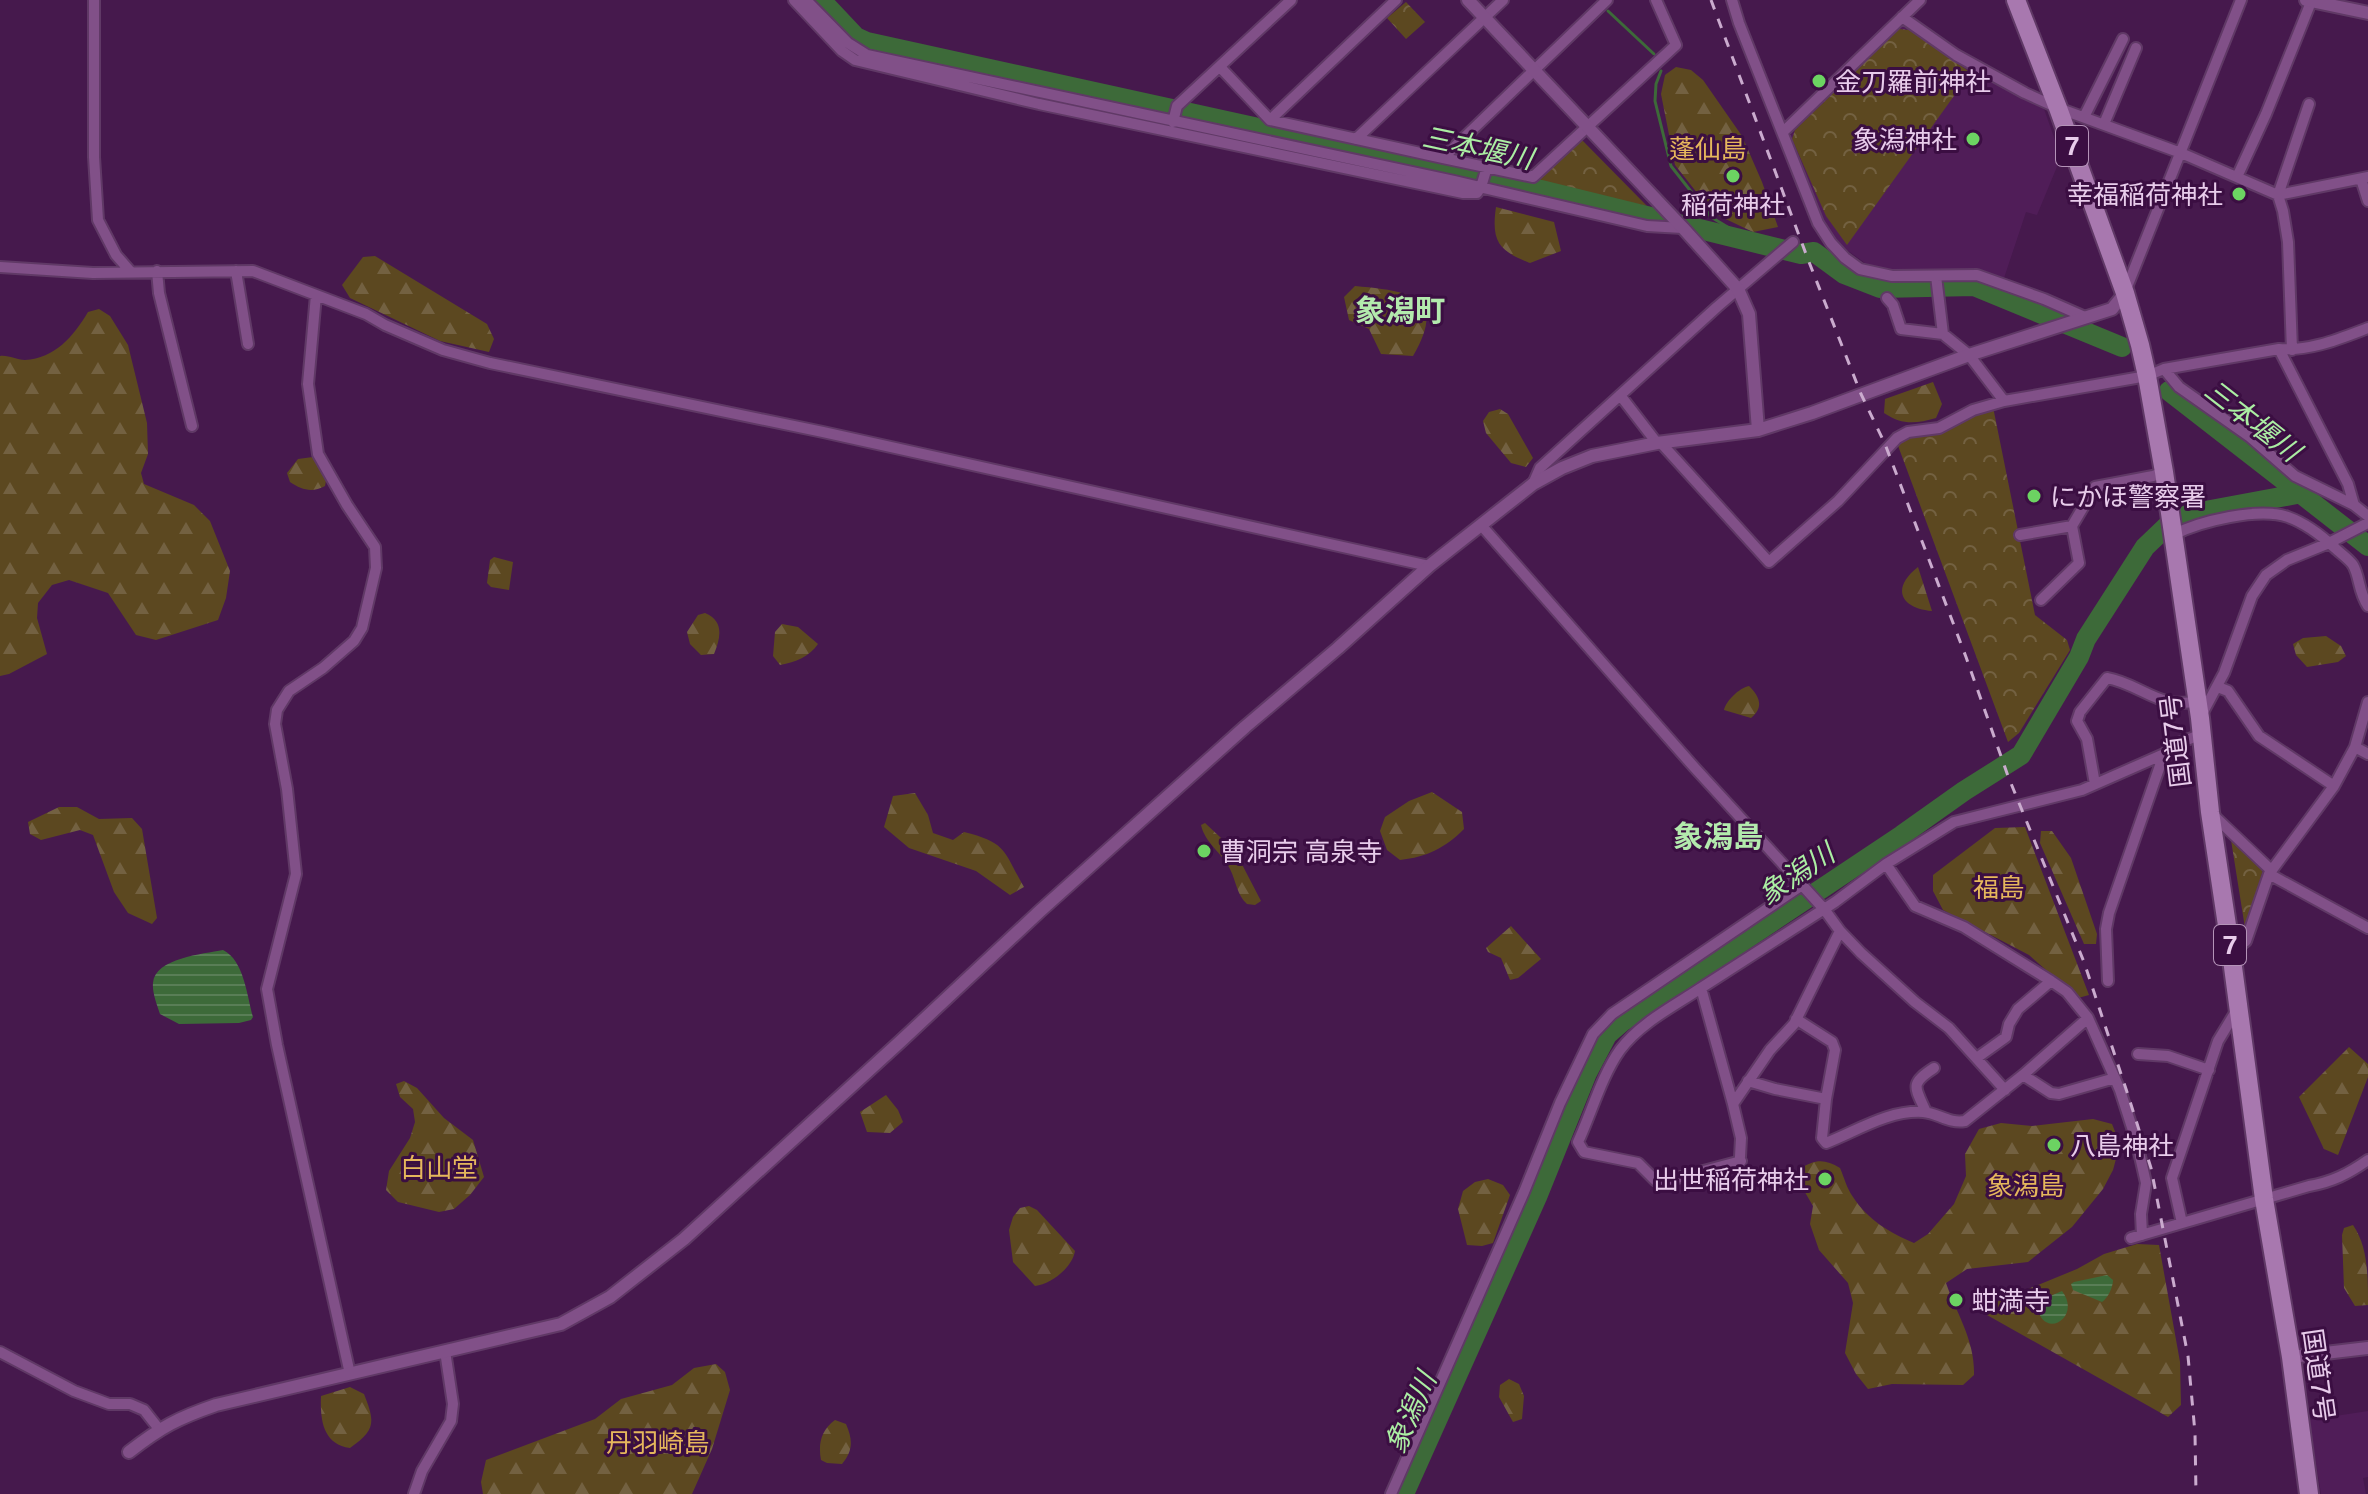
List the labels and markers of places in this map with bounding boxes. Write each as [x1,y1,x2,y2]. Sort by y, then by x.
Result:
place label: 金刀羅前神社 [1835,66,1991,97]
marker: 金刀羅前神社 [1810,72,1828,90]
place label: 象潟神社 [1853,124,1957,155]
marker: 象潟神社 [1964,130,1982,148]
marker: 稲荷神社 [1724,167,1742,185]
place label: 幸福稲荷神社 [2067,179,2223,210]
marker: 幸福稲荷神社 [2230,185,2248,203]
place label: 稲荷神社 [1681,189,1785,220]
place label: にかほ警察署 [2050,481,2206,512]
marker: にかほ警察署 [2025,487,2043,505]
place label: 曹洞宗 高泉寺 [1220,836,1382,867]
marker: 曹洞宗 高泉寺 [1195,842,1213,860]
place label: 八島神社 [2070,1130,2174,1161]
marker: 八島神社 [2045,1136,2063,1154]
place label: 出世稲荷神社 [1653,1164,1809,1195]
marker: 出世稲荷神社 [1816,1170,1834,1188]
place label: 蚶満寺 [1972,1285,2050,1316]
marker: 蚶満寺 [1947,1291,1965,1309]

